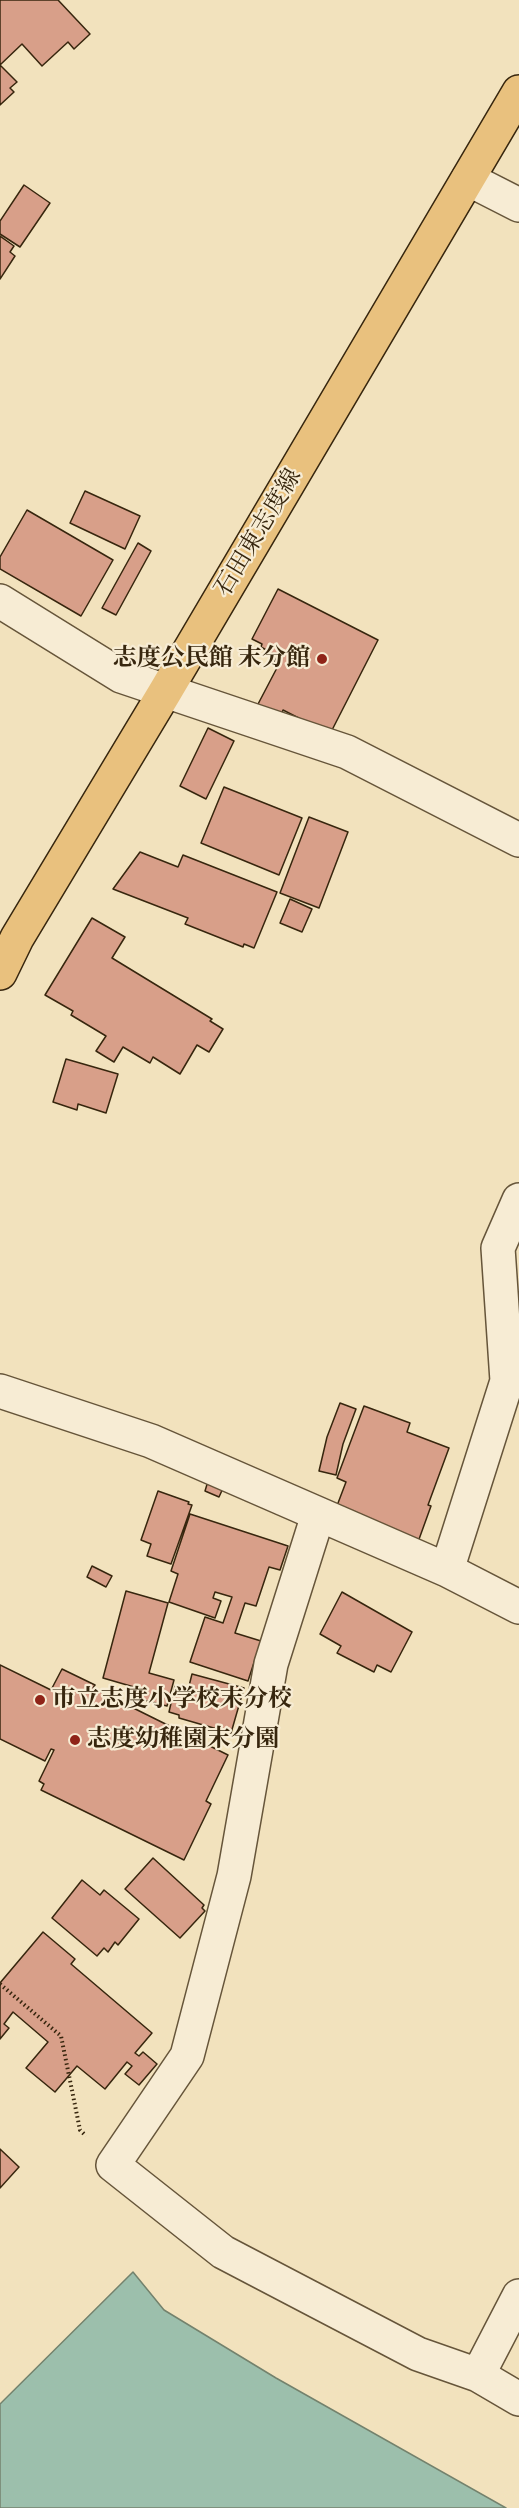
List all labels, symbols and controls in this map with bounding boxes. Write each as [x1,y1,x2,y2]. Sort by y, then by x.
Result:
street label: 石田東志度線 [210,464,308,602]
place label: 志度公民館 末分館 [113,645,310,673]
marker: 志度公民館 末分館 [315,652,329,666]
place label: 市立志度小学校末分校 [52,1686,292,1714]
marker: 市立志度小学校末分校 [33,1693,47,1707]
place label: 志度幼稚園末分園 [87,1726,279,1754]
marker: 志度幼稚園末分園 [68,1733,82,1747]

